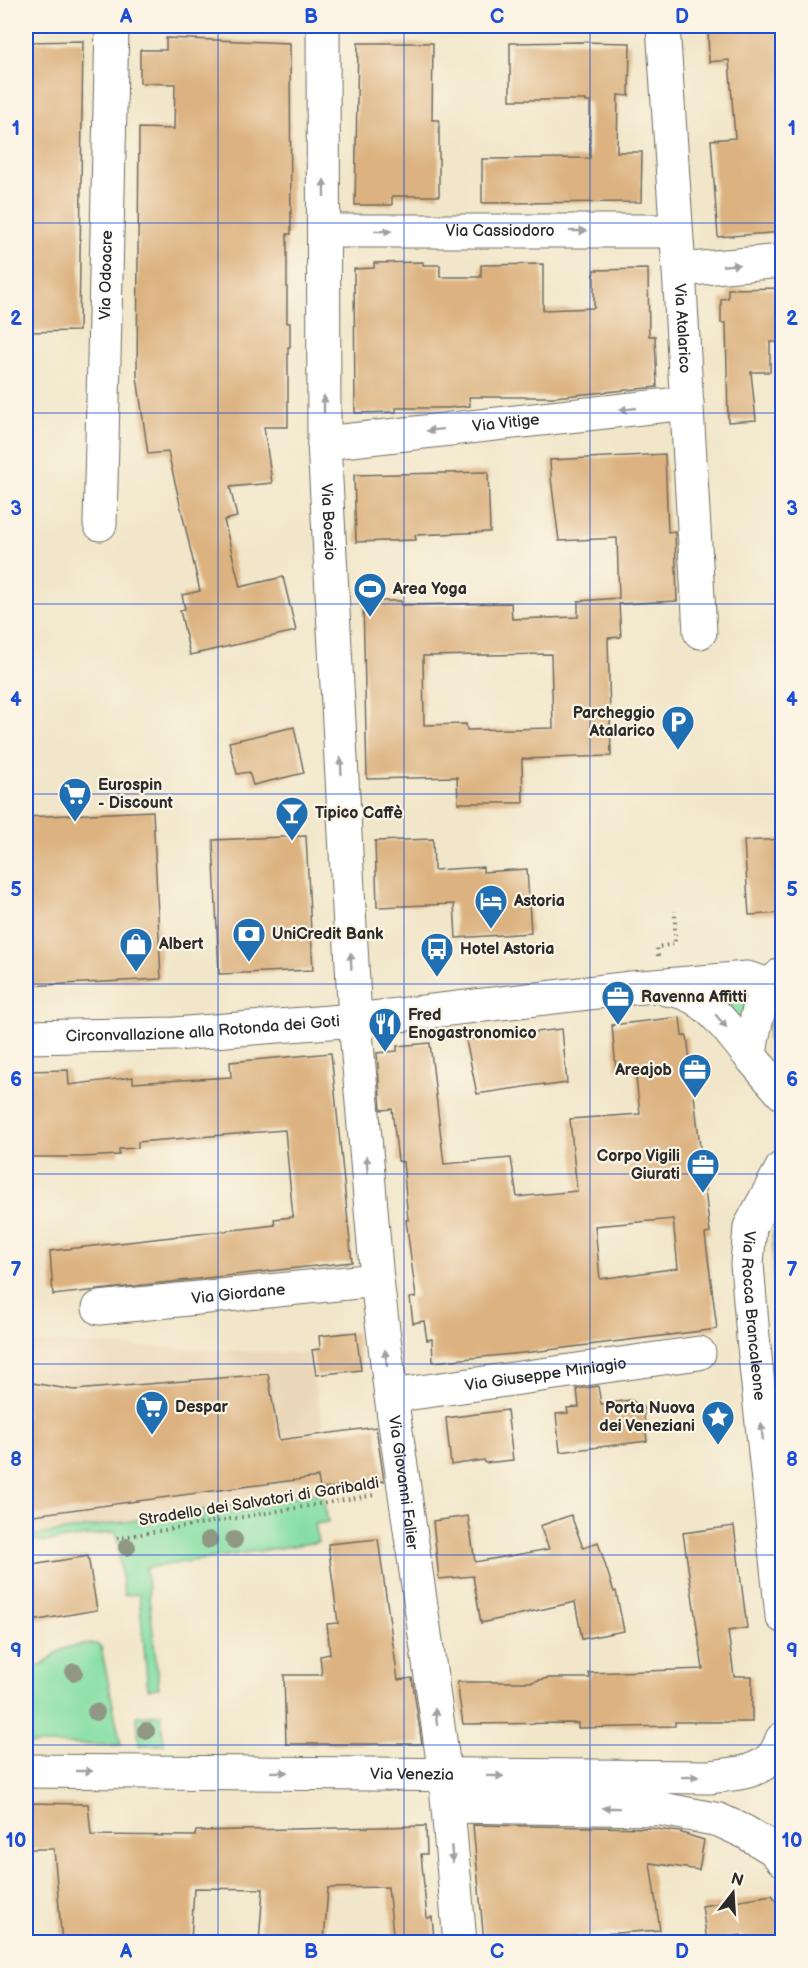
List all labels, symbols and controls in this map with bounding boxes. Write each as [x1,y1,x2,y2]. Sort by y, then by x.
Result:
text: A [119,5,133,29]
text: B [304,5,318,29]
text: C [490,5,504,29]
text: D [675,5,689,29]
text: 1 [12,117,20,141]
text: 1 [788,117,796,141]
one-way arrow [319,178,329,197]
street label: Via Cassiodoro [446,222,555,241]
one-way arrow [373,226,392,236]
one-way arrow [568,226,587,236]
street label: Via Odoacre [95,229,117,320]
one-way arrow [721,261,740,270]
street label: Via Atalarico [670,283,694,374]
text: 2 [10,307,22,331]
text: 2 [786,307,798,331]
one-way arrow [319,394,329,413]
one-way arrow [619,404,638,414]
street label: Via Vitige [471,410,541,436]
one-way arrow [425,426,444,435]
street label: Via Boezio [317,483,340,561]
text: 3 [10,497,22,521]
text: 3 [786,497,798,521]
sports icon: Area Yoga [352,571,388,618]
place label: Area Yoga [392,580,467,599]
text: 4 [10,688,22,712]
text: 4 [786,688,798,712]
place label: Parcheggio Atalarico [573,704,655,741]
parking icon: Parcheggio Atalarico [660,704,696,751]
one-way arrow [337,757,346,776]
supermarket icon: Eurospin - Discount [57,776,93,823]
place label: Eurospin - Discount [98,776,174,813]
bar icon: Tipico Caffè [274,795,310,842]
place label: Tipico Caffè [315,804,403,823]
text: 5 [10,878,22,902]
text: 5 [786,878,798,902]
hotel icon: Astoria [473,883,509,930]
place label: Astoria [513,892,565,911]
bank icon: UniCredit Bank [231,916,267,963]
place label: UniCredit Bank [272,925,384,944]
shop icon: Albert [118,926,154,973]
bus stop icon: Hotel Astoria [419,931,455,978]
place label: Albert [158,935,204,954]
place label: Hotel Astoria [460,940,554,959]
one-way arrow [347,952,356,971]
office icon: Ravenna Affitti [600,979,636,1026]
place label: Ravenna Affitti [641,988,747,1007]
restaurant icon: Fred Enogastronomico [367,1006,403,1053]
place label: Fred Enogastronomico [408,1006,537,1043]
street label: Circonvallazione alla Rotonda dei Goti [66,1012,340,1046]
one-way arrow [714,1013,727,1029]
office icon: Areajob [677,1052,713,1099]
place label: Areajob [614,1061,673,1080]
text: 6 [10,1068,22,1092]
text: 6 [786,1068,798,1092]
place label: Corpo Vigili Giurati [597,1147,680,1184]
office icon: Corpo Vigili Giurati [685,1147,721,1194]
one-way arrow [362,1154,372,1173]
street label: Via Rocca Brancaleone [737,1230,769,1402]
text: 7 [10,1258,22,1282]
text: 7 [786,1258,798,1282]
street label: Via Giordane [191,1280,287,1308]
one-way arrow [382,1348,391,1367]
street label: Via Giuseppe Miniagio [463,1354,628,1395]
supermarket icon: Despar [134,1389,170,1436]
place label: Despar [175,1398,229,1417]
place label: Porta Nuova dei Veneziani [599,1399,695,1436]
place icon: Porta Nuova dei Veneziani [700,1399,736,1446]
street label: Via Giovanni Falier [384,1414,422,1551]
one-way arrow [757,1423,767,1442]
text: 8 [10,1448,22,1472]
text: 8 [786,1448,798,1472]
street label: Stradello dei Salvatori di Garibaldi [137,1474,381,1530]
text: 9 [10,1639,22,1663]
text: 9 [786,1639,798,1663]
one-way arrow [432,1708,441,1727]
street label: Via Venezia [370,1765,454,1784]
one-way arrow [74,1766,93,1776]
one-way arrow [269,1768,288,1777]
one-way arrow [485,1771,504,1780]
one-way arrow [680,1772,699,1782]
one-way arrow [601,1804,620,1813]
text: 10 [6,1829,26,1853]
text: 10 [782,1829,802,1853]
one-way arrow [447,1845,457,1864]
north arrow [703,1863,763,1923]
text: N [728,1869,745,1891]
text: A [119,1940,133,1964]
text: B [304,1940,318,1964]
text: C [490,1940,504,1964]
text: D [675,1940,689,1964]

